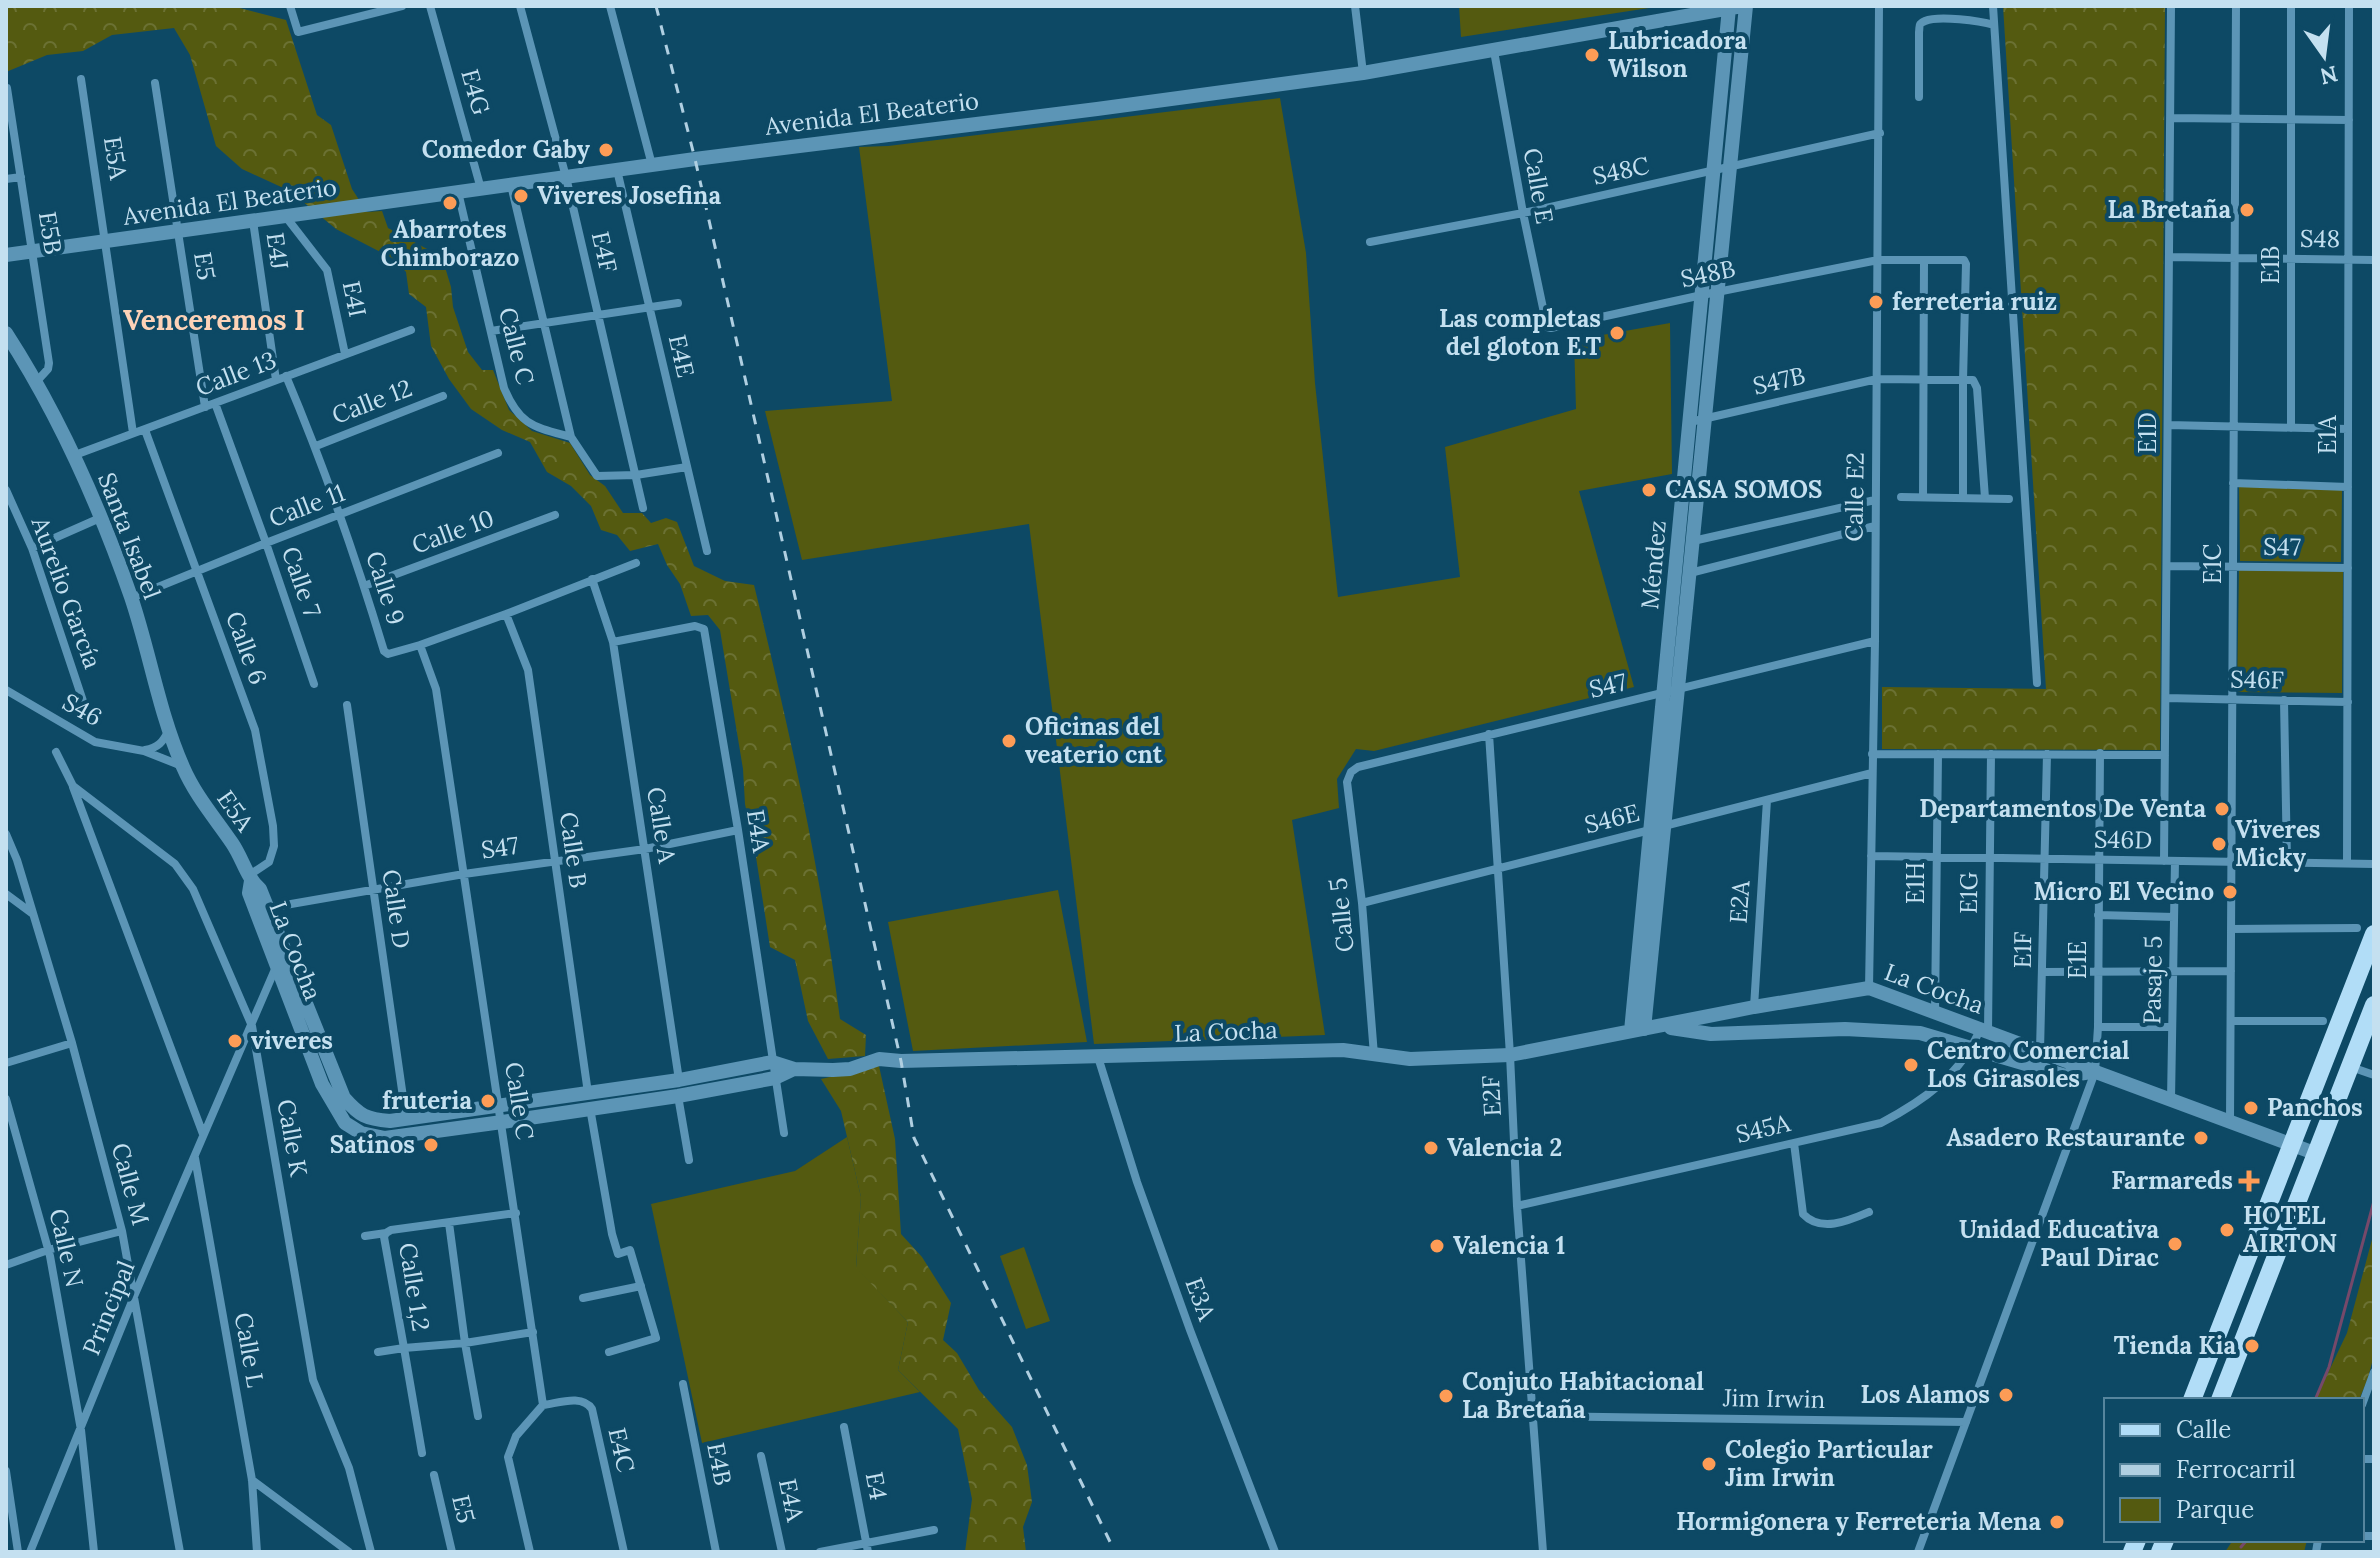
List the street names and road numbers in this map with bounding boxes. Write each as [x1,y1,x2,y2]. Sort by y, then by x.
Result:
street label: E4G [454,65,497,118]
street label: Avenida El Beaterio [762,85,981,142]
street label: E5A [97,134,134,183]
street label: Calle E [1517,146,1560,226]
street label: S48C [1590,149,1652,192]
street label: Avenida El Beaterio [120,171,339,232]
street label: E5B [32,209,69,257]
street label: S48 [2300,223,2340,254]
street label: E4F [585,228,624,275]
street label: E4J [260,231,295,271]
street label: E1B [2255,246,2286,284]
street label: E5 [187,250,222,282]
street label: S48B [1678,253,1738,294]
street label: E4I [336,278,373,320]
street label: Calle C [492,304,541,388]
street label: E4E [662,332,701,380]
street label: Calle 13 [191,344,280,403]
street label: S47B [1750,359,1808,402]
street label: Calle 12 [327,372,416,431]
street label: E1D [2132,412,2163,454]
street label: E1A [2312,415,2343,454]
street label: Calle E2 [1838,452,1871,542]
street label: Santa Isabel [91,468,168,604]
street label: Calle 11 [264,477,349,534]
street label: Calle 10 [408,502,498,561]
street label: Aurelio García [24,512,108,673]
street label: Méndez [1634,519,1673,611]
street label: S47 [2263,531,2301,562]
street label: Calle 7 [275,542,328,621]
street label: E1C [2197,544,2228,584]
street label: Calle 9 [359,547,412,629]
street label: Calle 6 [219,607,274,689]
street label: S46F [2230,664,2284,695]
street label: S47 [1586,666,1630,705]
street label: S46 [57,686,107,733]
street label: E5A [210,784,261,838]
street label: Calle A [640,785,683,866]
street label: S46E [1581,797,1643,840]
street label: E4A [740,807,777,856]
street label: Calle B [553,810,594,890]
street label: S46D [2094,823,2152,856]
street label: S47 [479,830,521,865]
street label: E1H [1900,862,1931,904]
street label: Calle D [376,867,417,950]
street label: E1G [1953,872,1984,914]
street label: Calle 5 [1322,876,1361,954]
street label: E2A [1723,879,1757,924]
street label: La Cocha [262,897,328,1005]
street label: E1F [2007,931,2038,969]
street label: Pasaje 5 [2136,935,2169,1025]
street label: E1E [2062,941,2093,979]
street label: La Cocha [1880,956,1988,1021]
street label: La Cocha [1174,1014,1278,1049]
street label: Calle C [498,1060,541,1142]
street label: E2F [1475,1075,1508,1117]
street label: Calle K [270,1097,315,1180]
street label: S45A [1733,1107,1794,1150]
street label: Calle M [105,1139,156,1228]
street label: Calle N [42,1206,91,1290]
street label: Calle 1,2 [392,1240,437,1333]
street label: Principal [76,1256,141,1360]
street label: E3A [1178,1273,1223,1325]
street label: Calle L [228,1310,271,1390]
street label: Jim Irwin [1722,1382,1825,1415]
street label: E4C [601,1425,642,1475]
street label: E4B [700,1440,739,1488]
street label: E4 [859,1469,894,1503]
street label: E4A [772,1476,811,1525]
street label: E5 [445,1492,482,1526]

